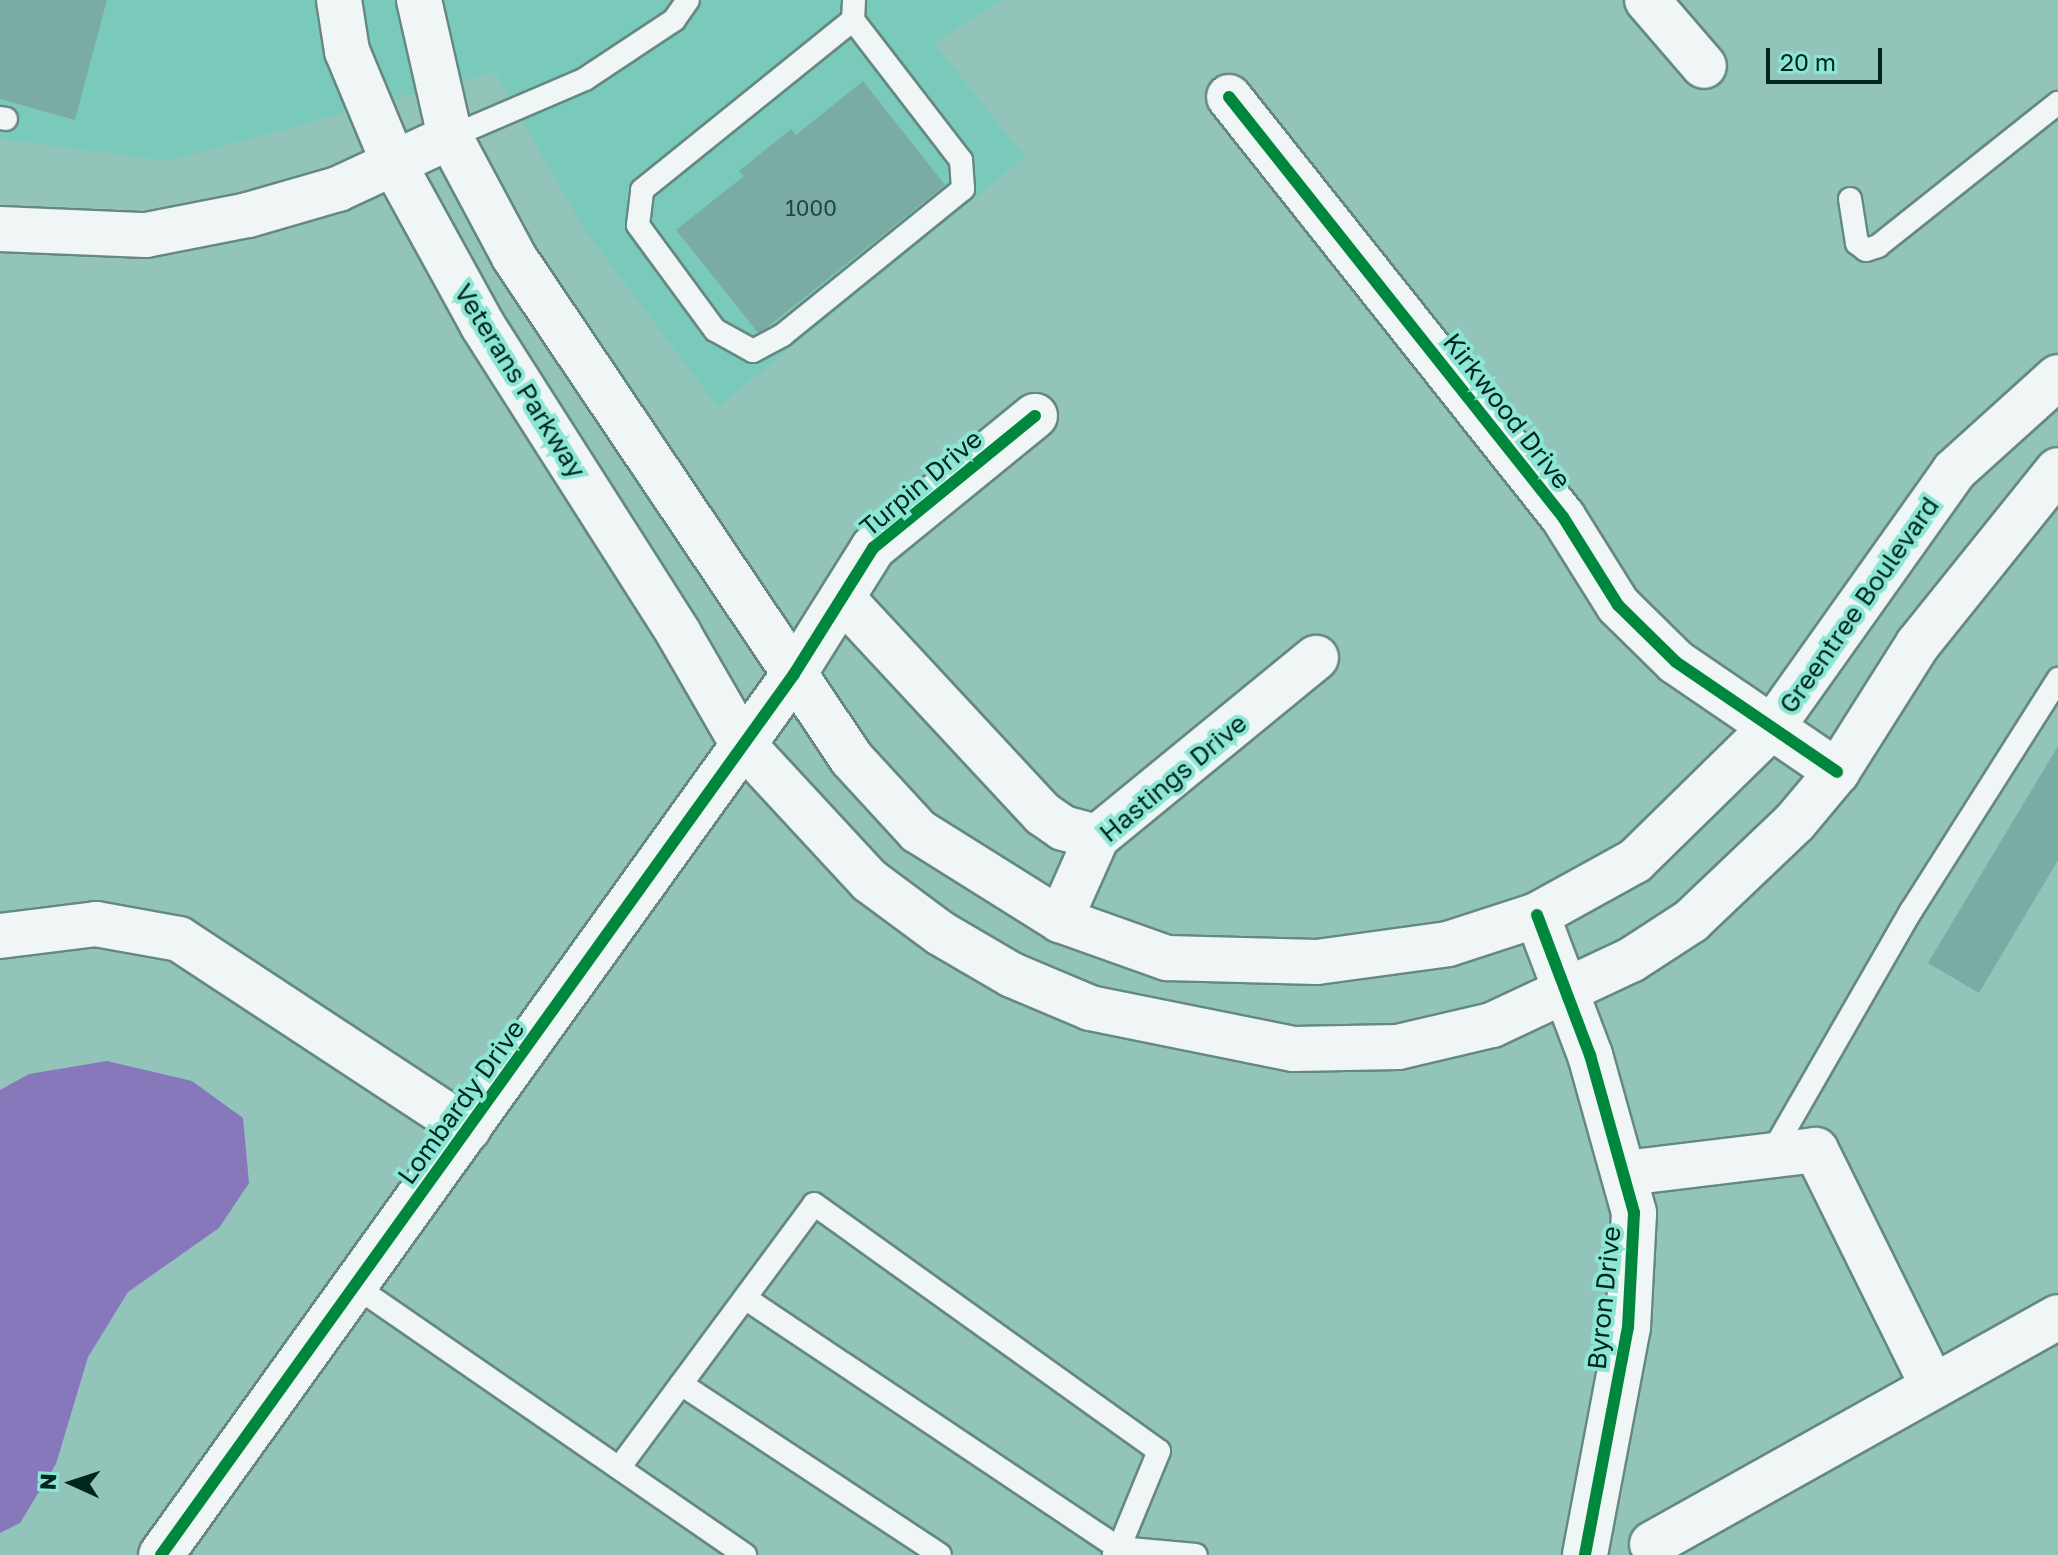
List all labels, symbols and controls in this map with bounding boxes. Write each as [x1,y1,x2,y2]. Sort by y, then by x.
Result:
scale bar [1770,32,1886,82]
text: 20 m [1780,47,1836,76]
house number: 1000 [785,195,837,221]
street label: Veterans Parkway [448,278,592,484]
street label: Kirkwood Drive [1437,327,1577,495]
street label: Turpin Drive [854,423,988,543]
street label: Greentree Boulevard [1773,491,1945,719]
street label: Hastings Drive [1093,707,1253,849]
street label: Lombardy Drive [391,1014,531,1190]
street label: Byron Drive [1581,1225,1627,1371]
north arrow [32,1443,112,1523]
text: N [34,1473,61,1491]

